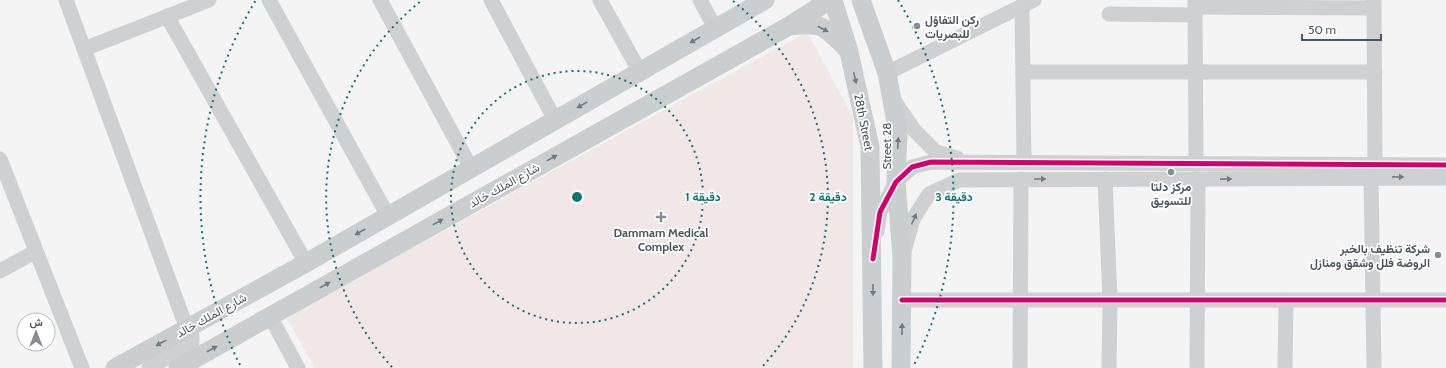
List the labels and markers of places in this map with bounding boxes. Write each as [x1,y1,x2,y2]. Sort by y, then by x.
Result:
place label: ركن التفاؤل للبصريات [925,12,979,42]
marker: ركن التفاؤل للبصريات [912,21,922,31]
marker: مركز دلتا للتسويق [1166,167,1176,177]
place label: مركز دلتا للتسويق [1151,179,1192,209]
centre of rings [570,190,584,204]
marker: Dammam Medical Complex [655,211,667,223]
place label: Dammam Medical Complex [614,225,708,254]
place label: شركة تنظيف بالخبر الروضة فلل وشقق ومنازل [1310,241,1430,271]
marker: شركة تنظيف بالخبر الروضة فلل وشقق ومنازل [1433,250,1443,260]

